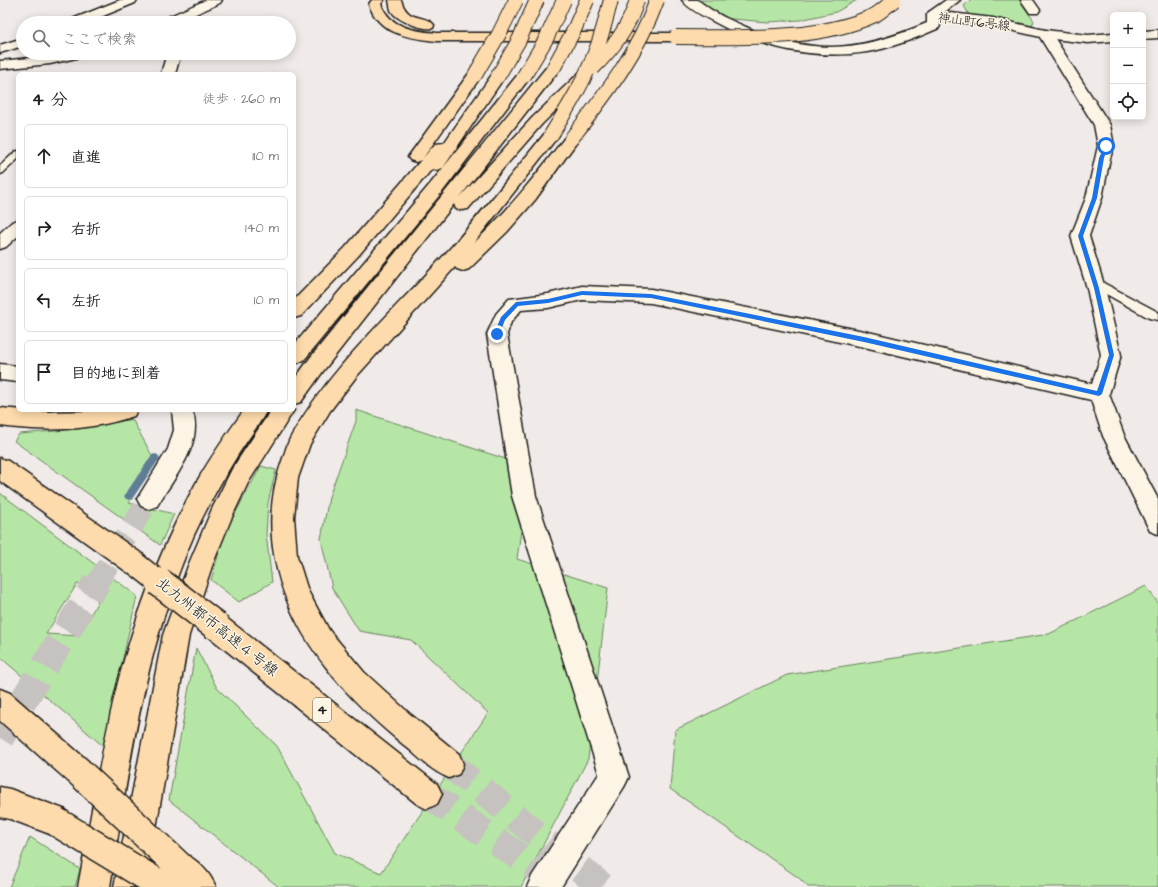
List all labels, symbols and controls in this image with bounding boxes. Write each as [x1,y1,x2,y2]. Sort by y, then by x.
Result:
street label: 神山町6号線 [937,9,1012,36]
map controls [1110,12,1146,120]
button: + [1110,12,1146,48]
search box [16,16,296,60]
icon: search [30,27,52,49]
text: ここで検索 [62,29,137,50]
button: − [1110,48,1146,84]
button: locate [1110,84,1146,120]
text: 4 分 [32,88,67,112]
text: 徒歩 · 260 m [203,90,280,108]
route start [1097,137,1115,155]
icon: ahead [33,145,55,167]
text: 直進 [71,147,101,168]
text: 110 m [252,147,279,165]
icon: right [33,217,55,239]
text: 右折 [71,219,101,240]
text: 140 m [245,219,279,237]
icon: left [33,289,55,311]
text: 左折 [71,291,101,312]
text: 10 m [254,291,279,309]
route end [488,325,506,343]
icon: arrive [33,361,55,383]
text: 目的地に到着 [71,363,161,384]
street label: 北九州都市高速４号線 [151,573,283,681]
road number: 4 [313,698,331,722]

